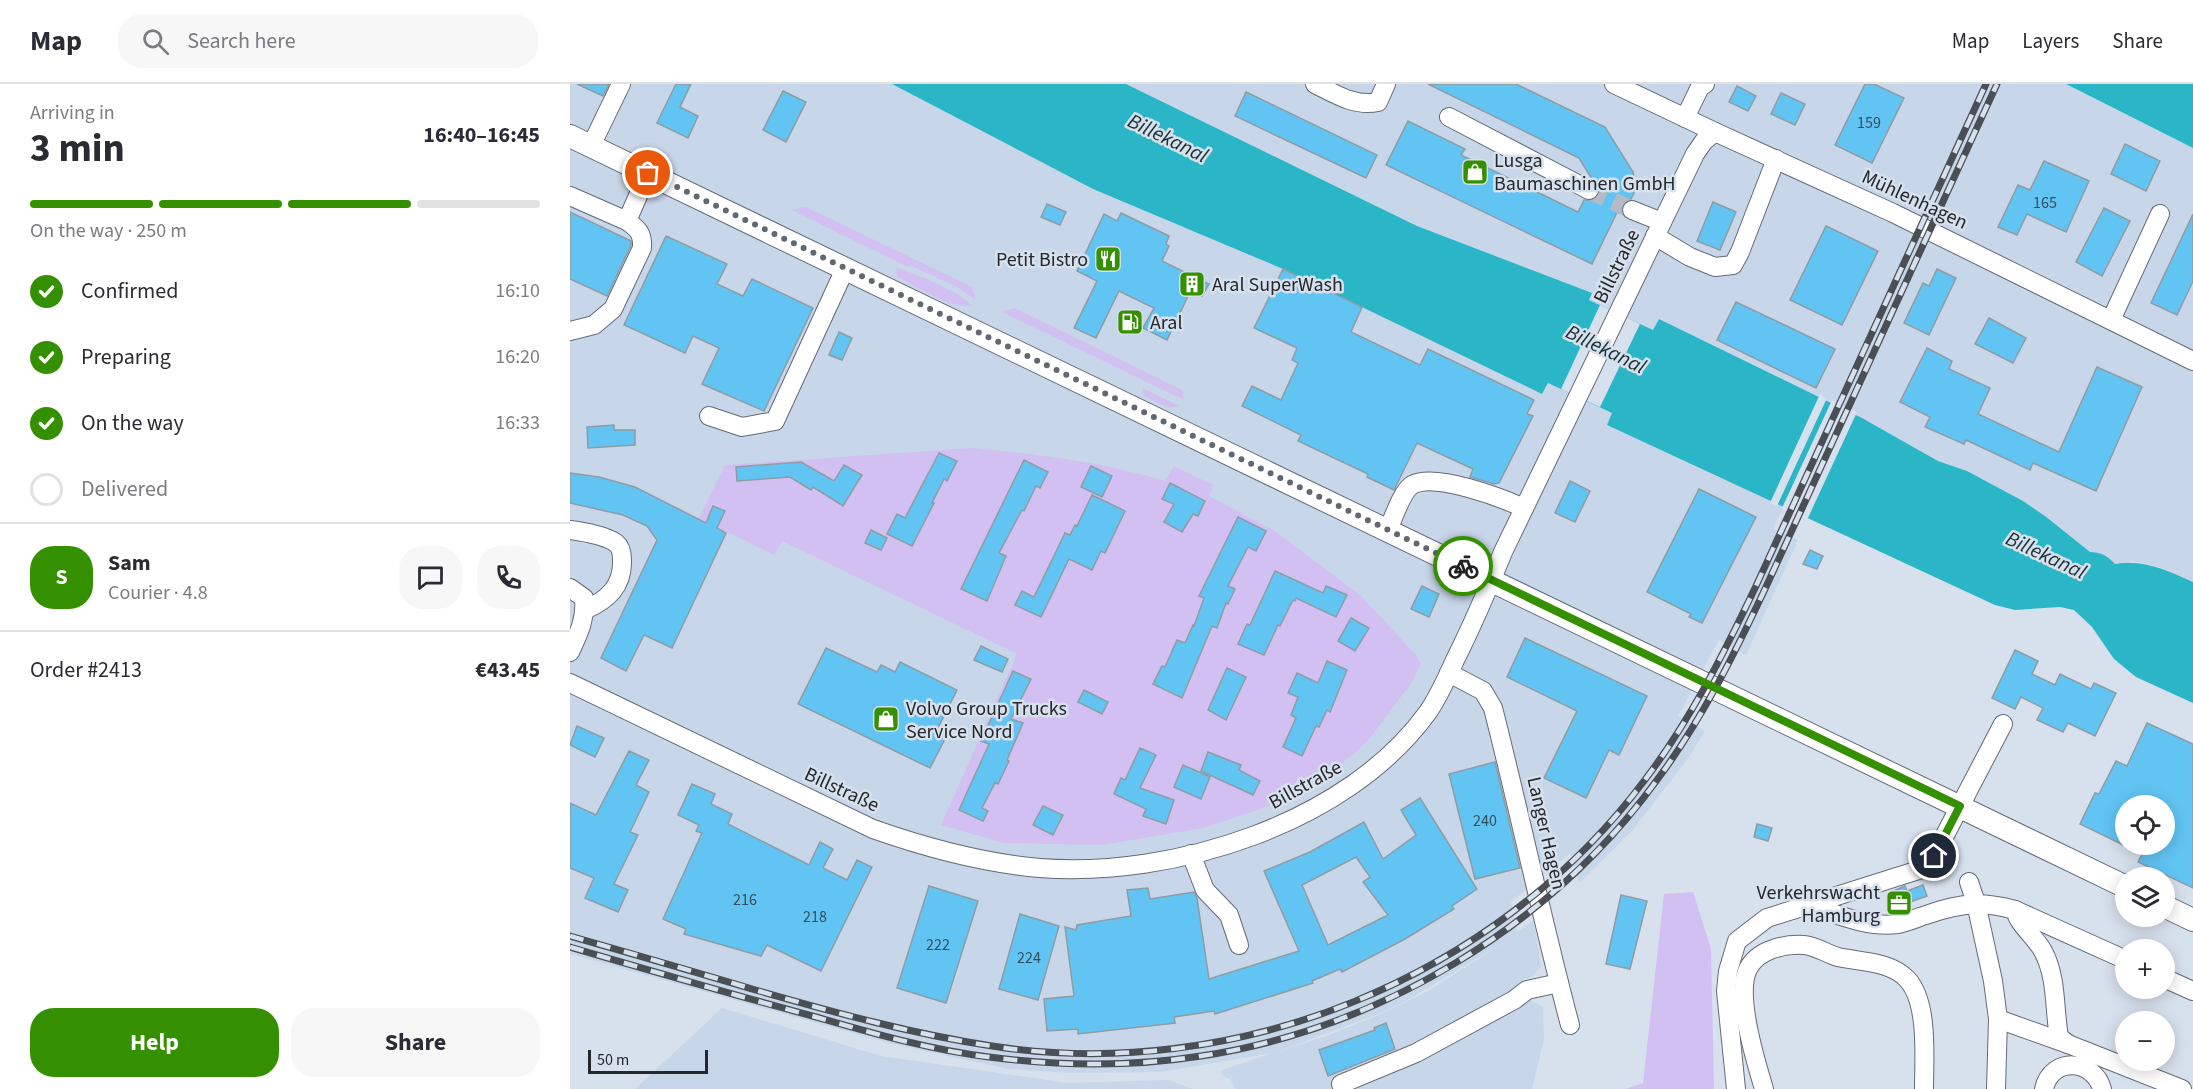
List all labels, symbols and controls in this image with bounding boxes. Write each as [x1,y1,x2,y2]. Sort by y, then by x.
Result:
search box [118,14,538,68]
text: Map [30,21,82,61]
icon: search [139,25,172,58]
text: Search here [187,25,296,57]
text: Map [1952,26,1989,56]
text: Layers [2022,26,2079,56]
text: Share [2112,26,2163,56]
text: Arriving in [30,99,115,127]
water label: Billekanal [1123,106,1214,171]
house number: 159 [1857,112,1881,134]
text: 16:40–16:45 [423,119,540,151]
text: 3 min [30,121,125,177]
pin [622,147,673,198]
place label: Lusga Baumaschinen GmbH [1494,147,1676,198]
icon: bag [631,156,664,189]
shop icon: Lusga Baumaschinen GmbH [1460,157,1490,187]
street label: Mühlenhagen [1857,163,1972,237]
house number: 165 [2033,192,2057,214]
text: On the way · 250 m [30,217,187,245]
street label: Billstraße [1587,224,1647,308]
restaurant icon: Petit Bistro [1093,244,1123,274]
place label: Petit Bistro [996,246,1088,274]
building icon: Aral SuperWash [1177,269,1207,299]
place label: Aral SuperWash [1212,271,1343,299]
icon: check [30,275,63,308]
text: Confirmed [81,275,178,307]
text: 16:10 [495,277,540,305]
fuel station icon: Aral [1115,307,1145,337]
place label: Aral [1150,309,1183,337]
water label: Billekanal [1561,317,1652,382]
icon: check [30,341,63,374]
text: Preparing [81,341,171,373]
text: 16:20 [495,343,540,371]
icon: check [30,407,63,440]
text: On the way [81,407,184,439]
text: 16:33 [495,409,540,437]
text: Delivered [81,473,168,505]
water label: Billekanal [2001,523,2092,587]
courier [1433,536,1493,596]
button: chat [399,546,462,609]
button: phone [477,546,540,609]
text: Sam [108,547,151,579]
icon: bike [1447,550,1480,583]
text: S [55,561,68,593]
text: Courier · 4.8 [108,579,208,607]
text: Order #2413 [30,654,142,686]
text: €43.45 [475,654,540,686]
place label: Volvo Group Trucks Service Nord [906,695,1067,746]
shop icon: Volvo Group Trucks Service Nord [871,704,901,734]
street label: Billstraße [1264,753,1347,816]
street label: Billstraße [800,760,884,819]
street label: Langer Hagen [1519,774,1573,892]
map controls [2115,795,2175,1071]
button: locate [2115,795,2175,855]
house number: 240 [1473,810,1497,832]
pin [1908,830,1959,881]
icon: home [1917,839,1950,872]
button: layers [2115,867,2175,927]
place label: Verkehrswacht Hamburg [1757,879,1880,930]
office icon: Verkehrswacht Hamburg [1884,888,1914,918]
house number: 216 [733,889,757,911]
house number: 218 [803,906,827,928]
house number: 222 [926,934,950,956]
button: + [2115,939,2175,999]
house number: 224 [1017,947,1041,969]
button: Help [30,1008,279,1077]
button: Share [291,1008,540,1077]
button: − [2115,1011,2175,1071]
scale bar [588,1047,708,1074]
text: 50 m [597,1049,629,1071]

